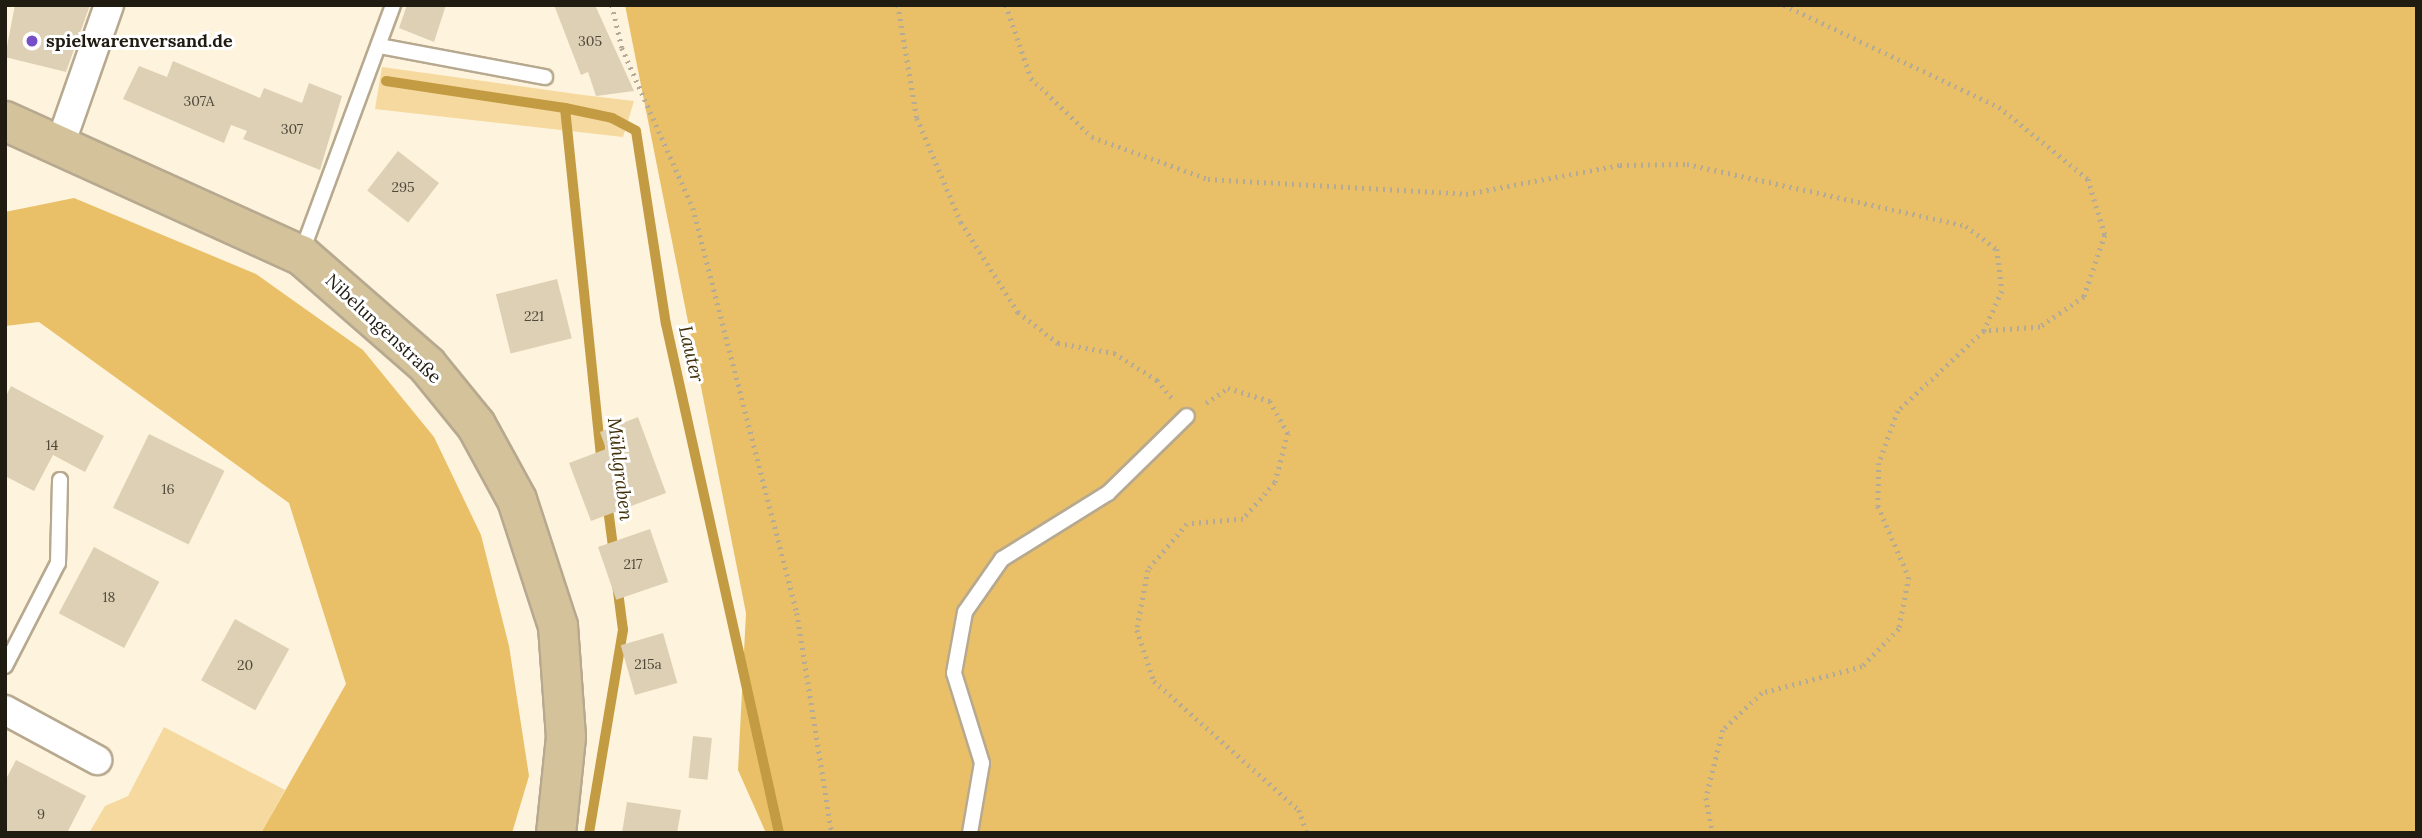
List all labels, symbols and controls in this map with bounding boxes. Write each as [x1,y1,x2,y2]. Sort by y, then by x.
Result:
place label: spielwarenversand.de [46,30,233,52]
marker: spielwarenversand.de [24,33,40,49]
house number: 305 [578,33,602,49]
house number: 307A [183,93,215,109]
house number: 307 [281,121,303,137]
house number: 295 [391,179,415,195]
street label: Nibelungenstraße [321,270,445,388]
house number: 221 [524,308,544,324]
water label: Lauter [673,324,709,384]
water label: Mühlgraben [602,416,638,522]
house number: 14 [46,437,58,453]
house number: 16 [161,481,175,497]
house number: 217 [623,556,643,572]
house number: 18 [103,589,115,605]
house number: 215a [634,656,662,672]
house number: 20 [237,657,253,673]
house number: 9 [37,806,45,822]

